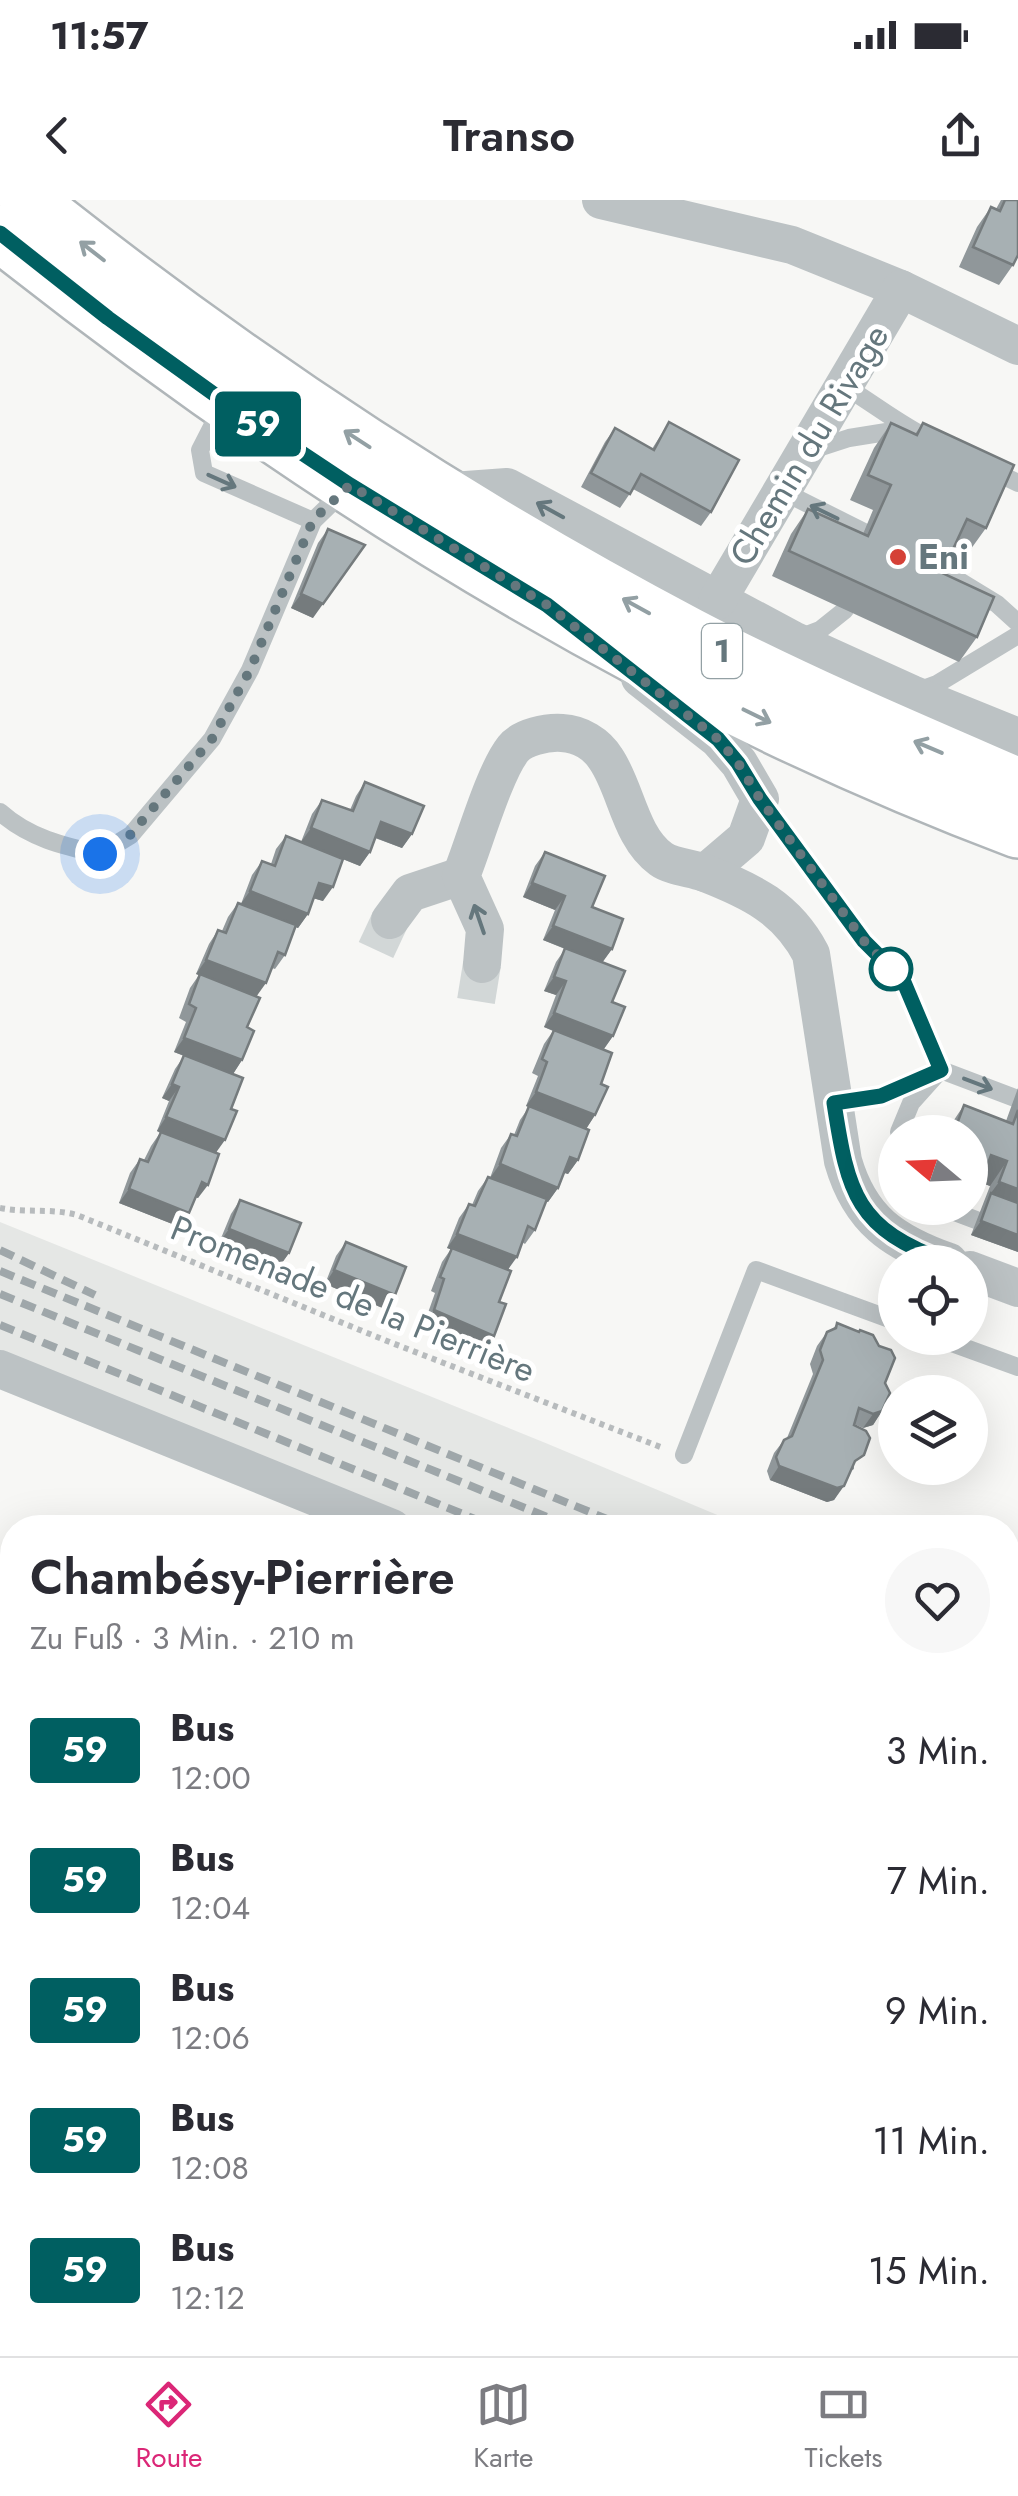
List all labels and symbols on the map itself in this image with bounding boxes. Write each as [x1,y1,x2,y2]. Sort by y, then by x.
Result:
one-way arrow [80,240,106,262]
street label: Chemin du Rivage [717,315,901,575]
line badge: 59 [213,392,303,456]
one-way arrow [344,428,372,449]
one-way arrow [206,473,237,491]
one-way arrow [536,500,566,520]
one-way arrow [809,502,839,521]
place label: Eni [918,532,969,582]
marker: Eni [887,546,909,568]
one-way arrow [622,595,651,615]
road number: 1 [702,624,742,678]
one-way arrow [742,707,772,726]
one-way arrow [913,737,944,755]
your location [75,829,125,879]
one-way arrow [468,904,486,935]
unlabelled marker [870,948,912,990]
one-way arrow [961,1076,992,1094]
north arrow [878,1115,988,1225]
street label: Promenade de la Pierrière [163,1203,543,1395]

